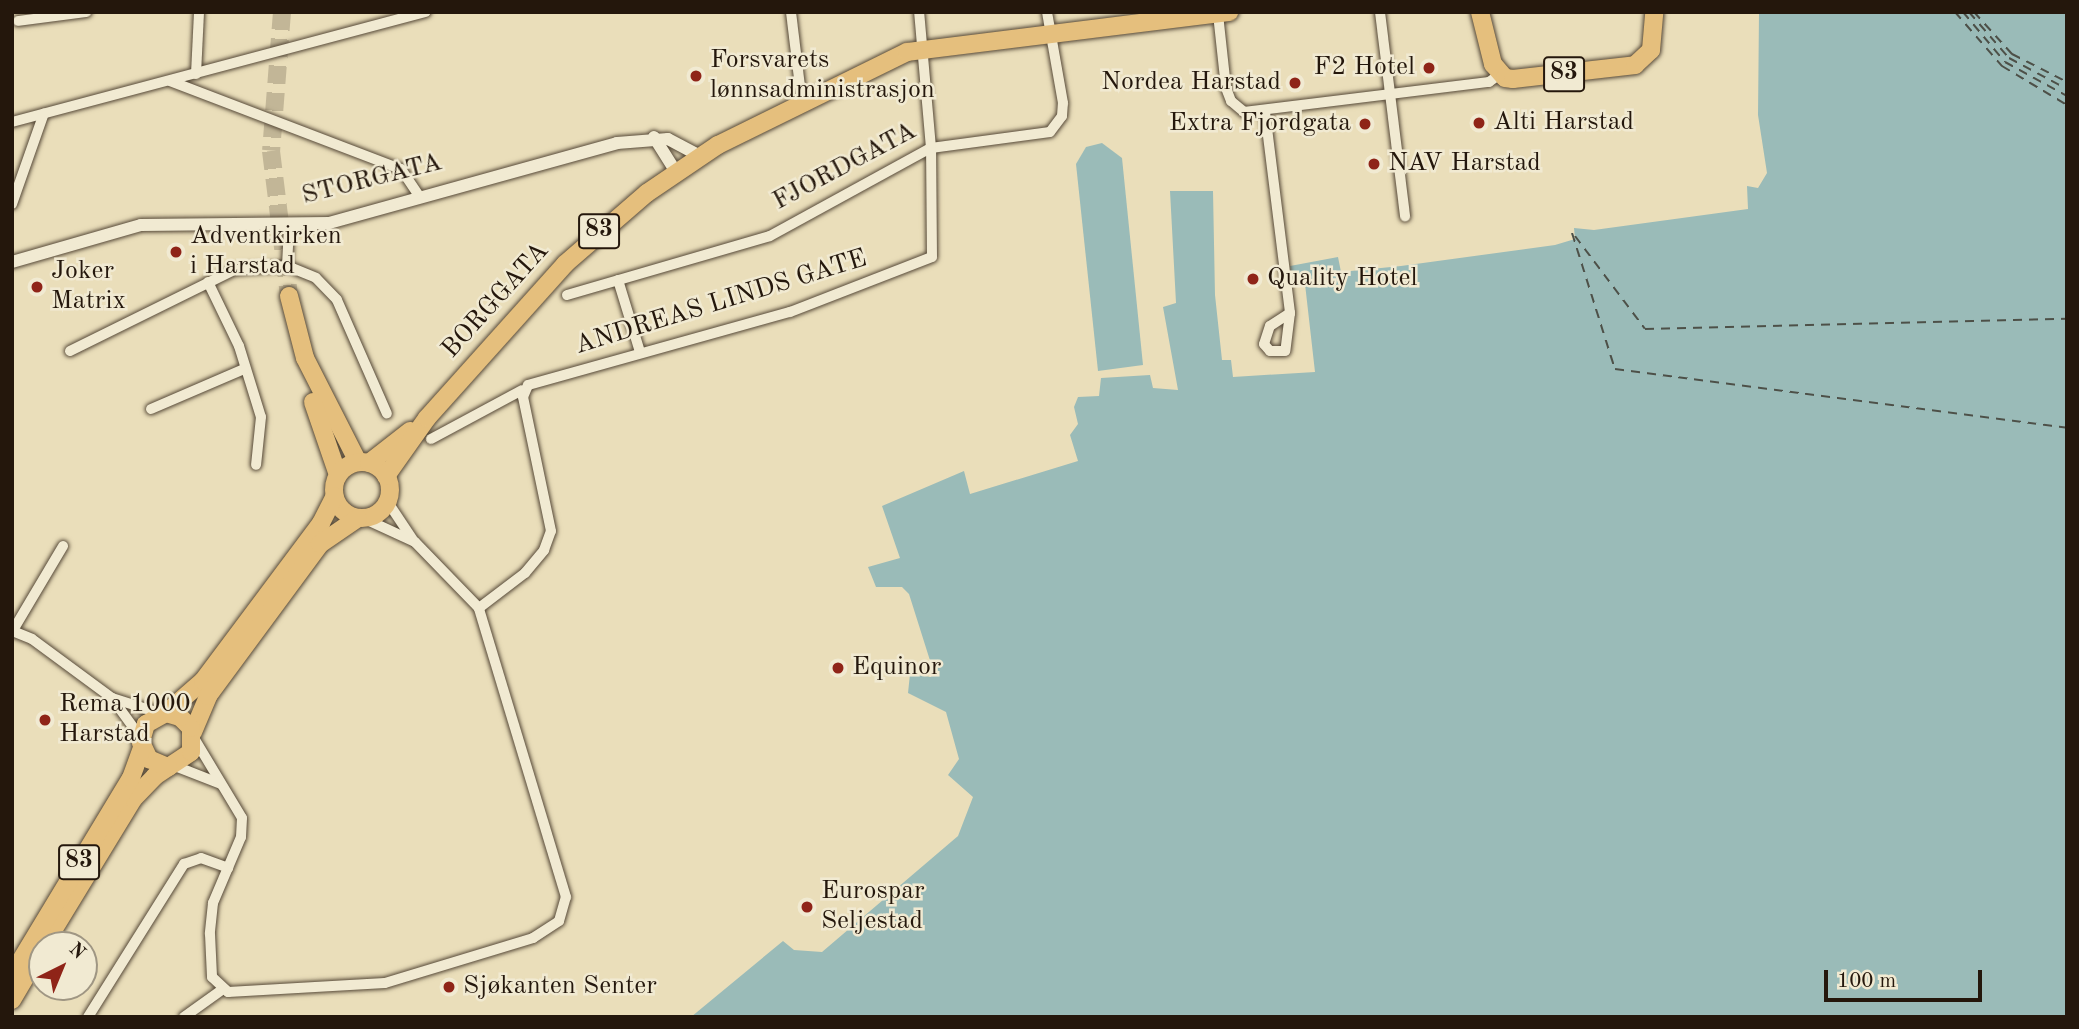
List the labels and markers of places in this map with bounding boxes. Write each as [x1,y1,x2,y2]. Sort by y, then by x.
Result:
place label: Forsvarets lønnsadministrasjon [710,45,935,106]
place label: F2 Hotel [1314,52,1415,84]
marker: F2 Hotel [1421,60,1437,76]
place label: Nordea Harstad [1101,67,1281,99]
marker: Forsvarets lønnsadministrasjon [688,68,704,84]
marker: Nordea Harstad [1287,75,1303,91]
place label: Alti Harstad [1493,107,1634,139]
place label: Extra Fjordgata [1169,108,1351,140]
marker: Alti Harstad [1471,115,1487,131]
marker: Extra Fjordgata [1357,116,1373,132]
place label: NAV Harstad [1388,148,1541,180]
marker: NAV Harstad [1366,156,1382,172]
place label: Adventkirken i Harstad [190,221,342,282]
marker: Adventkirken i Harstad [168,244,184,260]
place label: Joker Matrix [51,256,126,318]
place label: Quality Hotel [1267,263,1418,295]
marker: Quality Hotel [1245,271,1261,287]
marker: Joker Matrix [29,279,45,295]
place label: Equinor [852,652,941,684]
marker: Equinor [830,660,846,676]
place label: Rema 1000 Harstad [59,689,191,750]
marker: Rema 1000 Harstad [37,712,53,728]
place label: Eurospar Seljestad [821,876,925,938]
marker: Eurospar Seljestad [799,899,815,915]
place label: Sjøkanten Senter [463,971,657,1003]
marker: Sjøkanten Senter [441,979,457,995]

